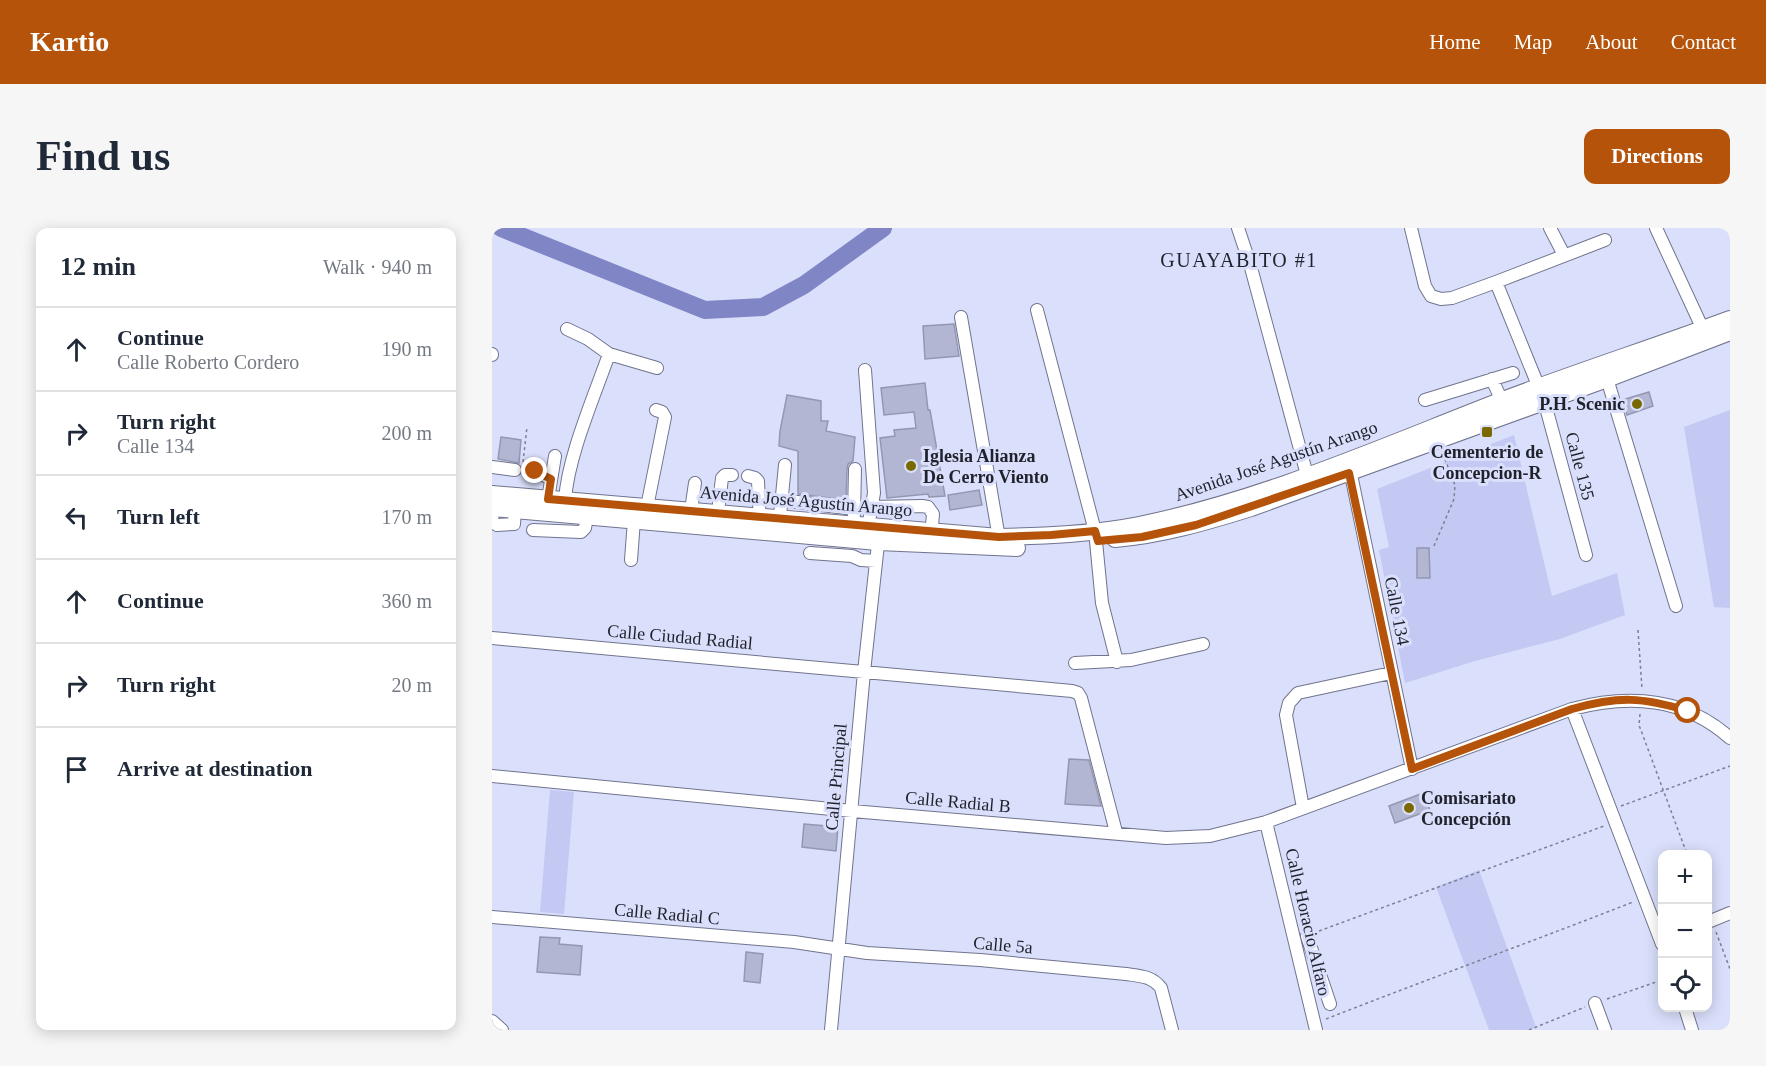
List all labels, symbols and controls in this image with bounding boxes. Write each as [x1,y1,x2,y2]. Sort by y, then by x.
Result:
text: Kartio [30,26,109,57]
text: Home [1429,30,1481,54]
text: Map [1514,30,1552,54]
text: About [1585,30,1638,54]
text: Contact [1671,30,1736,54]
button: Directions [1584,129,1730,184]
text: Find us [36,133,170,179]
district label: GUAYABITO #1 [1160,249,1318,271]
text: 12 min [60,252,136,281]
text: Walk · 940 m [323,256,432,278]
text: Continue [117,325,204,350]
icon: ahead [60,333,93,366]
text: 190 m [381,338,432,360]
text: Calle Roberto Cordero [117,351,299,373]
place label: P.H. Scenic [1539,394,1625,414]
marker: P.H. Scenic [1630,397,1644,411]
text: Turn right [117,409,216,434]
icon: right [60,417,93,450]
street label: Avenida José Agustín Arango [1172,417,1380,505]
text: 200 m [381,422,432,444]
marker: Cementerio de Concepcion-R [1480,425,1494,439]
street label: Calle 135 [1561,430,1599,502]
text: Calle 134 [117,435,194,457]
place label: Cementerio de Concepcion-R [1431,442,1543,483]
place label: Iglesia Alianza De Cerro Viento [923,446,1049,487]
route end [521,457,547,483]
marker: Iglesia Alianza De Cerro Viento [904,459,918,473]
street label: Avenida José Agustín Arango [699,482,913,520]
icon: left [60,501,93,534]
text: Turn left [117,504,200,529]
text: 170 m [381,506,432,528]
street label: Calle 134 [1381,575,1413,647]
icon: ahead [60,585,93,618]
text: Continue [117,588,204,613]
text: 360 m [381,590,432,612]
street label: Calle Ciudad Radial [606,621,754,653]
icon: right [60,669,93,702]
text: Turn right [117,672,216,697]
text: 20 m [391,674,432,696]
route start [1674,697,1700,723]
street label: Calle Principal [821,723,851,831]
icon: arrive [60,753,93,786]
text: Arrive at destination [117,756,313,781]
street label: Calle Radial B [904,787,1012,817]
place label: Comisariato Concepción [1421,788,1516,829]
marker: Comisariato Concepción [1402,801,1416,815]
street label: Calle Horacio Alfaro [1281,846,1335,998]
map controls [1658,850,1712,1012]
button: + [1658,850,1712,904]
street label: Calle Radial C [613,899,721,929]
button: − [1658,904,1712,958]
street label: Calle 5a [972,932,1034,958]
button: locate [1658,958,1712,1012]

